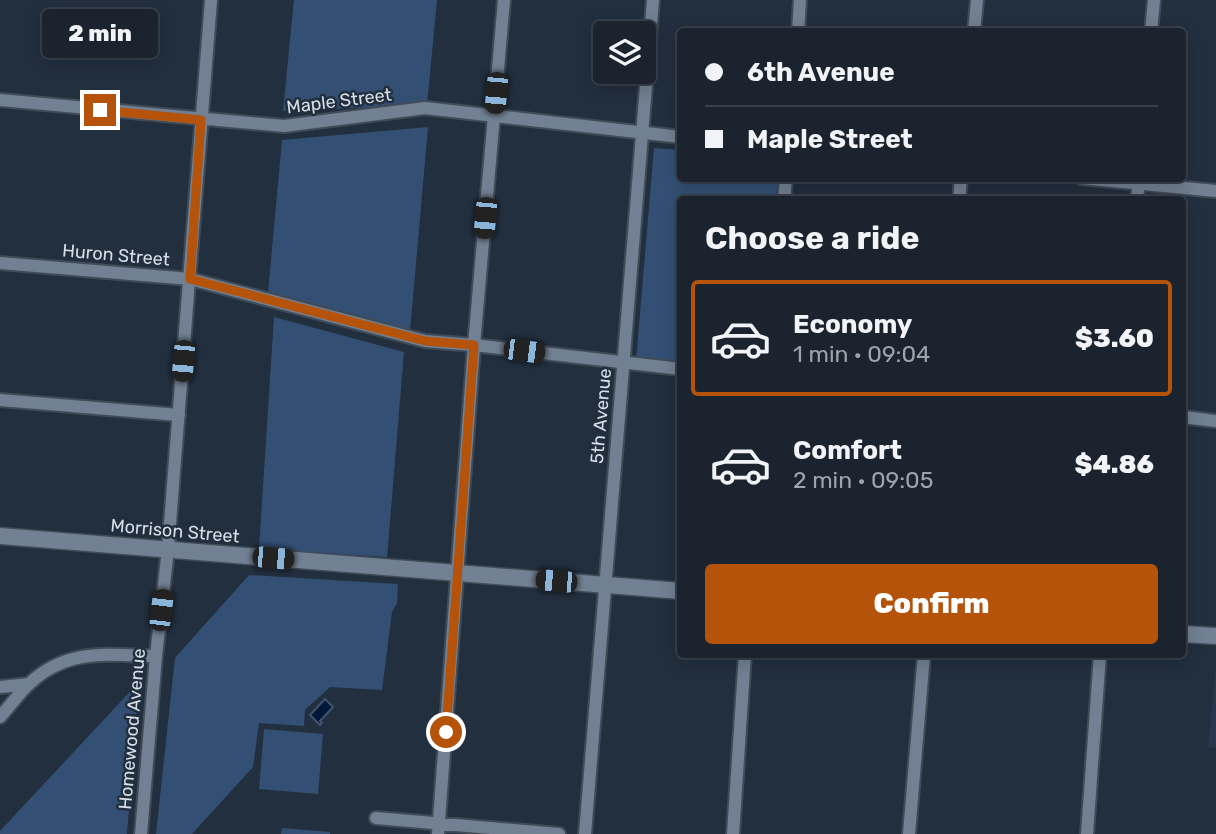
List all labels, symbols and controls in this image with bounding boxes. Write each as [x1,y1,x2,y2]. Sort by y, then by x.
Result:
callout: 2 min [42,8,158,57]
text: 2 min [68,19,132,47]
map controls [593,21,656,84]
button: layers [593,21,656,84]
text: 6th Avenue [747,57,895,88]
car [484,71,509,115]
street label: Maple Street [285,84,393,118]
route end [84,94,116,126]
text: Maple Street [747,124,913,155]
car [473,196,498,240]
text: Choose a ride [705,219,919,257]
street label: Huron Street [61,239,171,271]
icon: car [709,307,772,370]
text: Economy [793,309,912,340]
text: $3.60 [1075,323,1154,354]
car [502,338,547,364]
car [171,339,196,383]
text: 1 min · 09:04 [793,340,930,368]
street label: 5th Avenue [586,367,616,465]
icon: car [709,433,772,496]
text: Comfort [793,435,902,466]
text: $4.86 [1075,449,1154,480]
text: 2 min · 09:05 [793,466,933,494]
street label: Morrison Street [110,514,240,548]
car [252,546,295,570]
button: Confirm [705,564,1158,644]
car [535,569,578,593]
car [149,588,174,632]
street label: Homewood Avenue [114,648,150,810]
route start [430,716,462,748]

